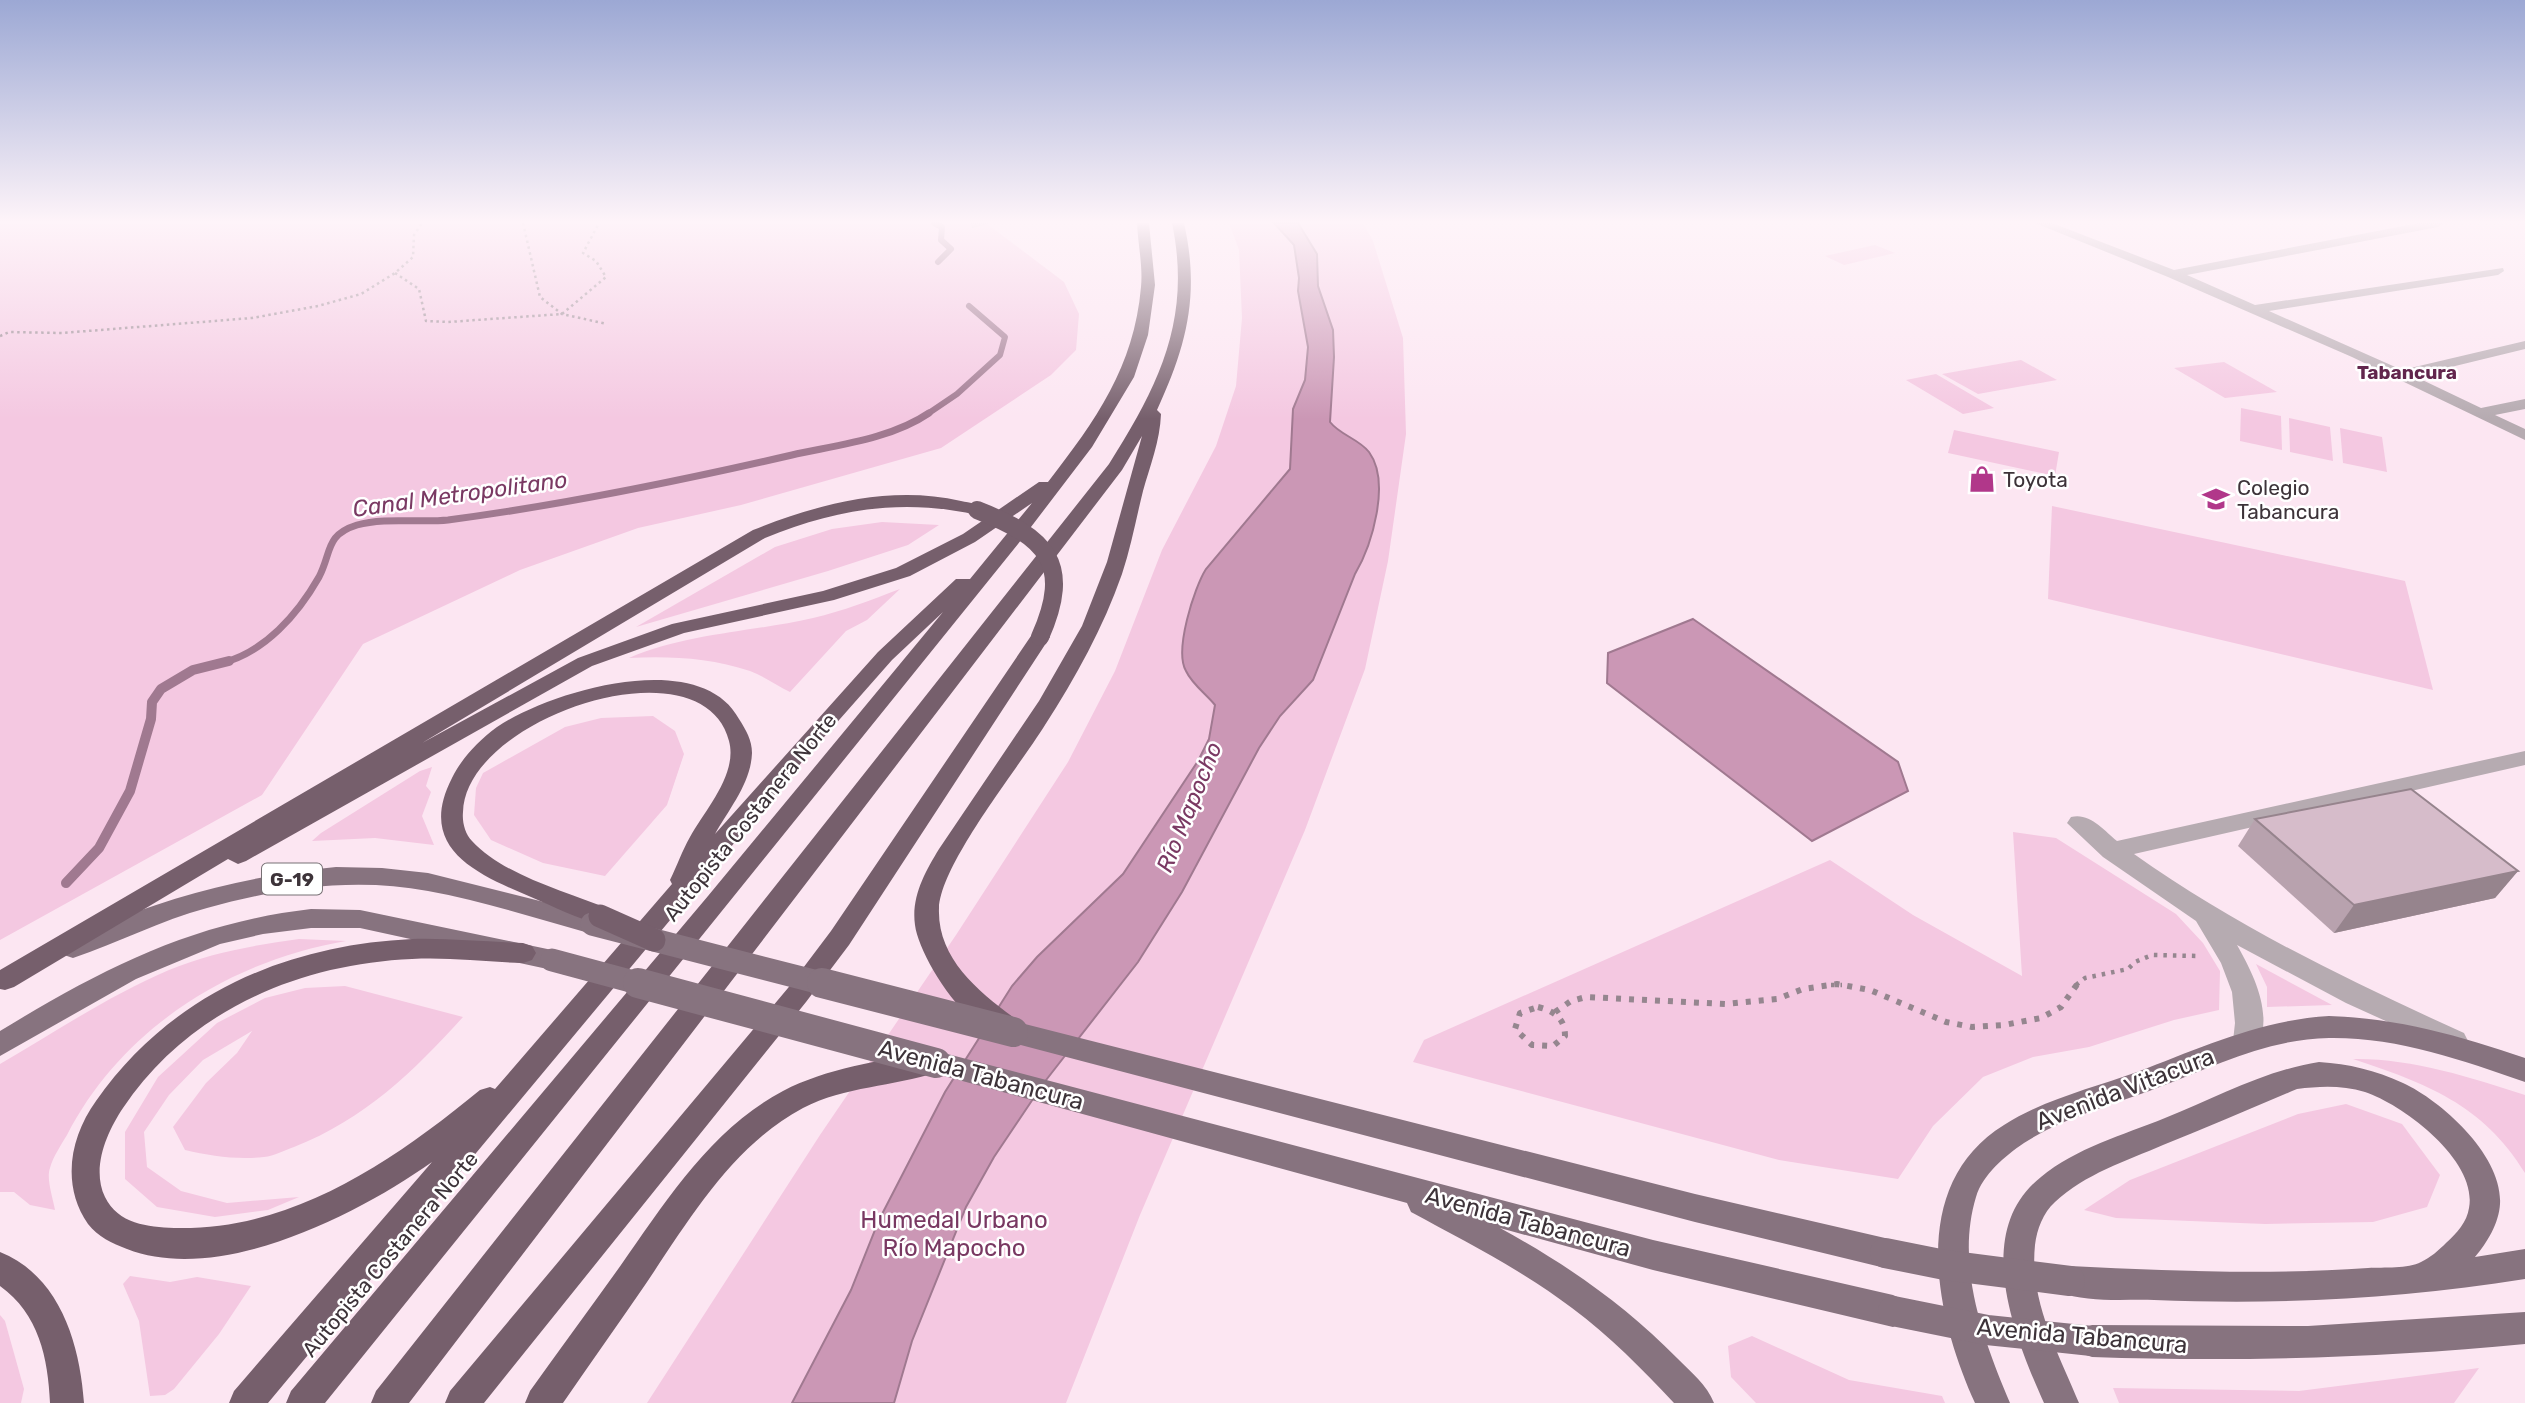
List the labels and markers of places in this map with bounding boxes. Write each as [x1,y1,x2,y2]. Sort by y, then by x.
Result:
shop icon: Toyota [1967,464,1997,494]
place label: Toyota [2003,467,2068,492]
place label: Colegio Tabancura [2237,475,2339,524]
school or university icon: Colegio Tabancura [2201,484,2231,514]

